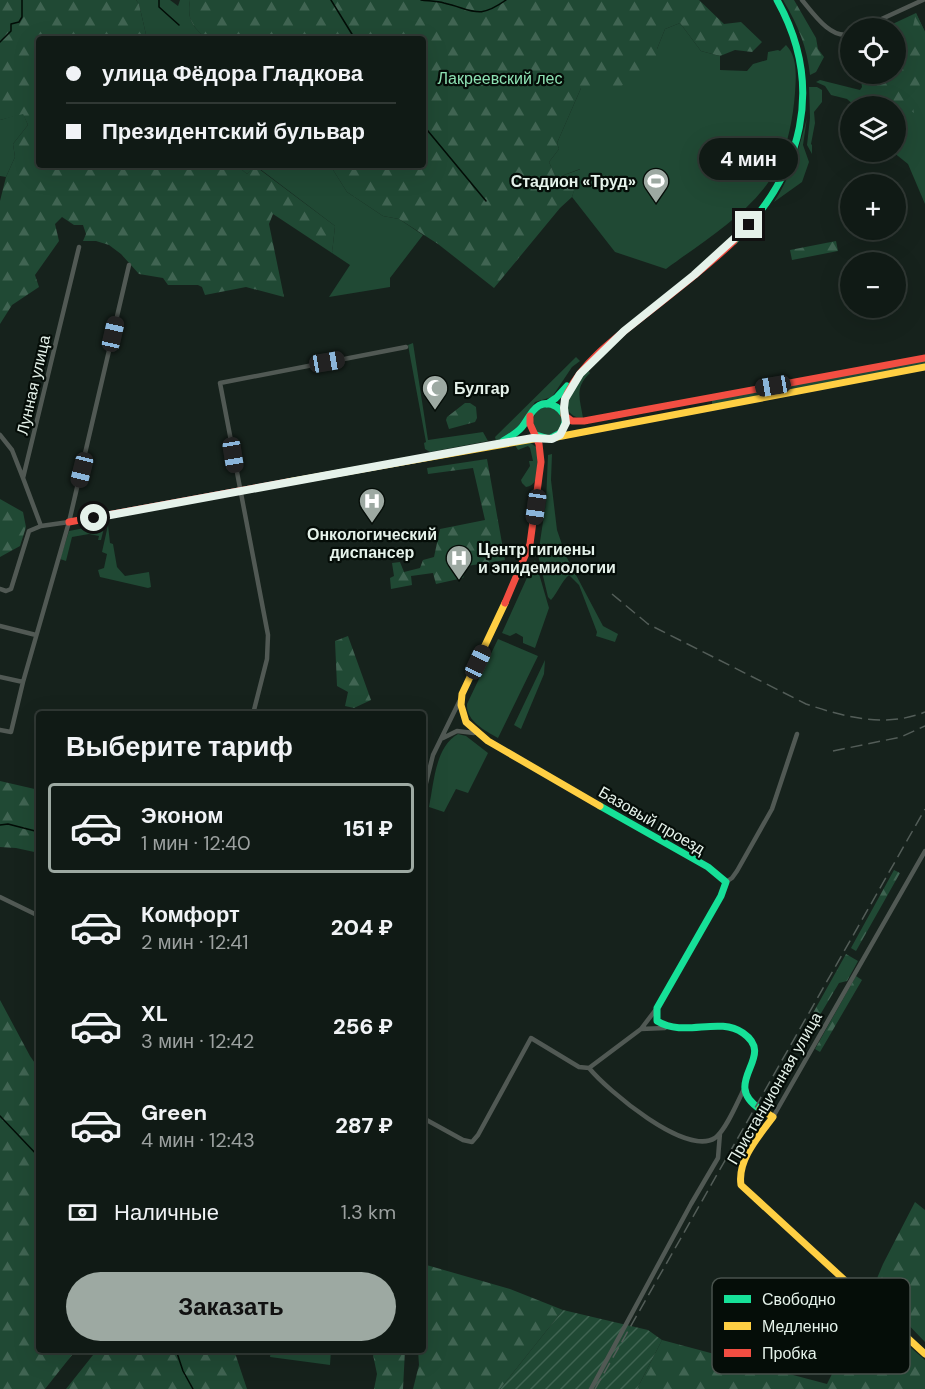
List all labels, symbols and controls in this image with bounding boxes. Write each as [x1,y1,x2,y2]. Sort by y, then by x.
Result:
map controls [840,18,906,318]
button: locate [840,18,906,84]
text: улица Фёдора Гладкова [102,59,363,88]
park label: Лакреевский лес [438,68,562,89]
button: layers [840,96,906,162]
text: Президентский бульвар [102,117,365,146]
callout: 4 мин [700,138,798,180]
text: 4 мин [720,146,777,172]
sports icon: Стадион «Труд» [641,166,671,204]
place label: Стадион «Труд» [511,171,636,192]
button: + [840,174,906,240]
route end [735,211,762,238]
button: − [840,252,906,318]
car [100,314,126,354]
street label: Лунная улица [12,333,55,437]
car [308,350,346,374]
mosque icon: Булгар [420,373,450,411]
car [754,374,792,398]
place label: Булгар [454,378,510,399]
car [221,436,245,474]
car [69,450,95,490]
hospital icon: Онкологический диспансер [357,486,387,524]
car [525,488,547,526]
route start [80,504,107,531]
place label: Онкологический диспансер [307,524,437,563]
place label: Центр гигиены и эпидемиологии [478,539,616,578]
hospital icon: Центр гигиены и эпидемиологии [444,543,474,581]
car [462,642,494,682]
text: Выберите тариф [66,729,293,764]
street label: Базовый проезд [595,781,709,860]
icon: car [69,801,123,855]
text: Эконом [141,801,224,830]
text: 151 ₽ [343,814,393,843]
text: 1 мин · 12:40 [141,830,251,856]
icon: car [69,900,123,954]
text: Комфорт [141,900,240,929]
text: 204 ₽ [331,913,393,942]
text: 2 мин · 12:41 [141,929,249,955]
icon: car [69,999,123,1053]
text: XL [141,999,168,1028]
street label: Пристанционная улица [722,1008,827,1168]
text: 256 ₽ [333,1012,393,1041]
text: 3 мин · 12:42 [141,1028,254,1054]
icon: car [69,1098,123,1152]
text: Green [141,1098,207,1127]
text: 287 ₽ [335,1111,393,1140]
text: 4 мин · 12:43 [141,1127,255,1153]
icon: cash [66,1196,99,1229]
text: Наличные [114,1198,219,1227]
text: 1.3 km [341,1199,396,1225]
button: Заказать [66,1272,396,1341]
legend [712,1278,910,1374]
text: Свободно [762,1289,836,1310]
text: Медленно [762,1316,838,1337]
text: Пробка [762,1343,817,1364]

